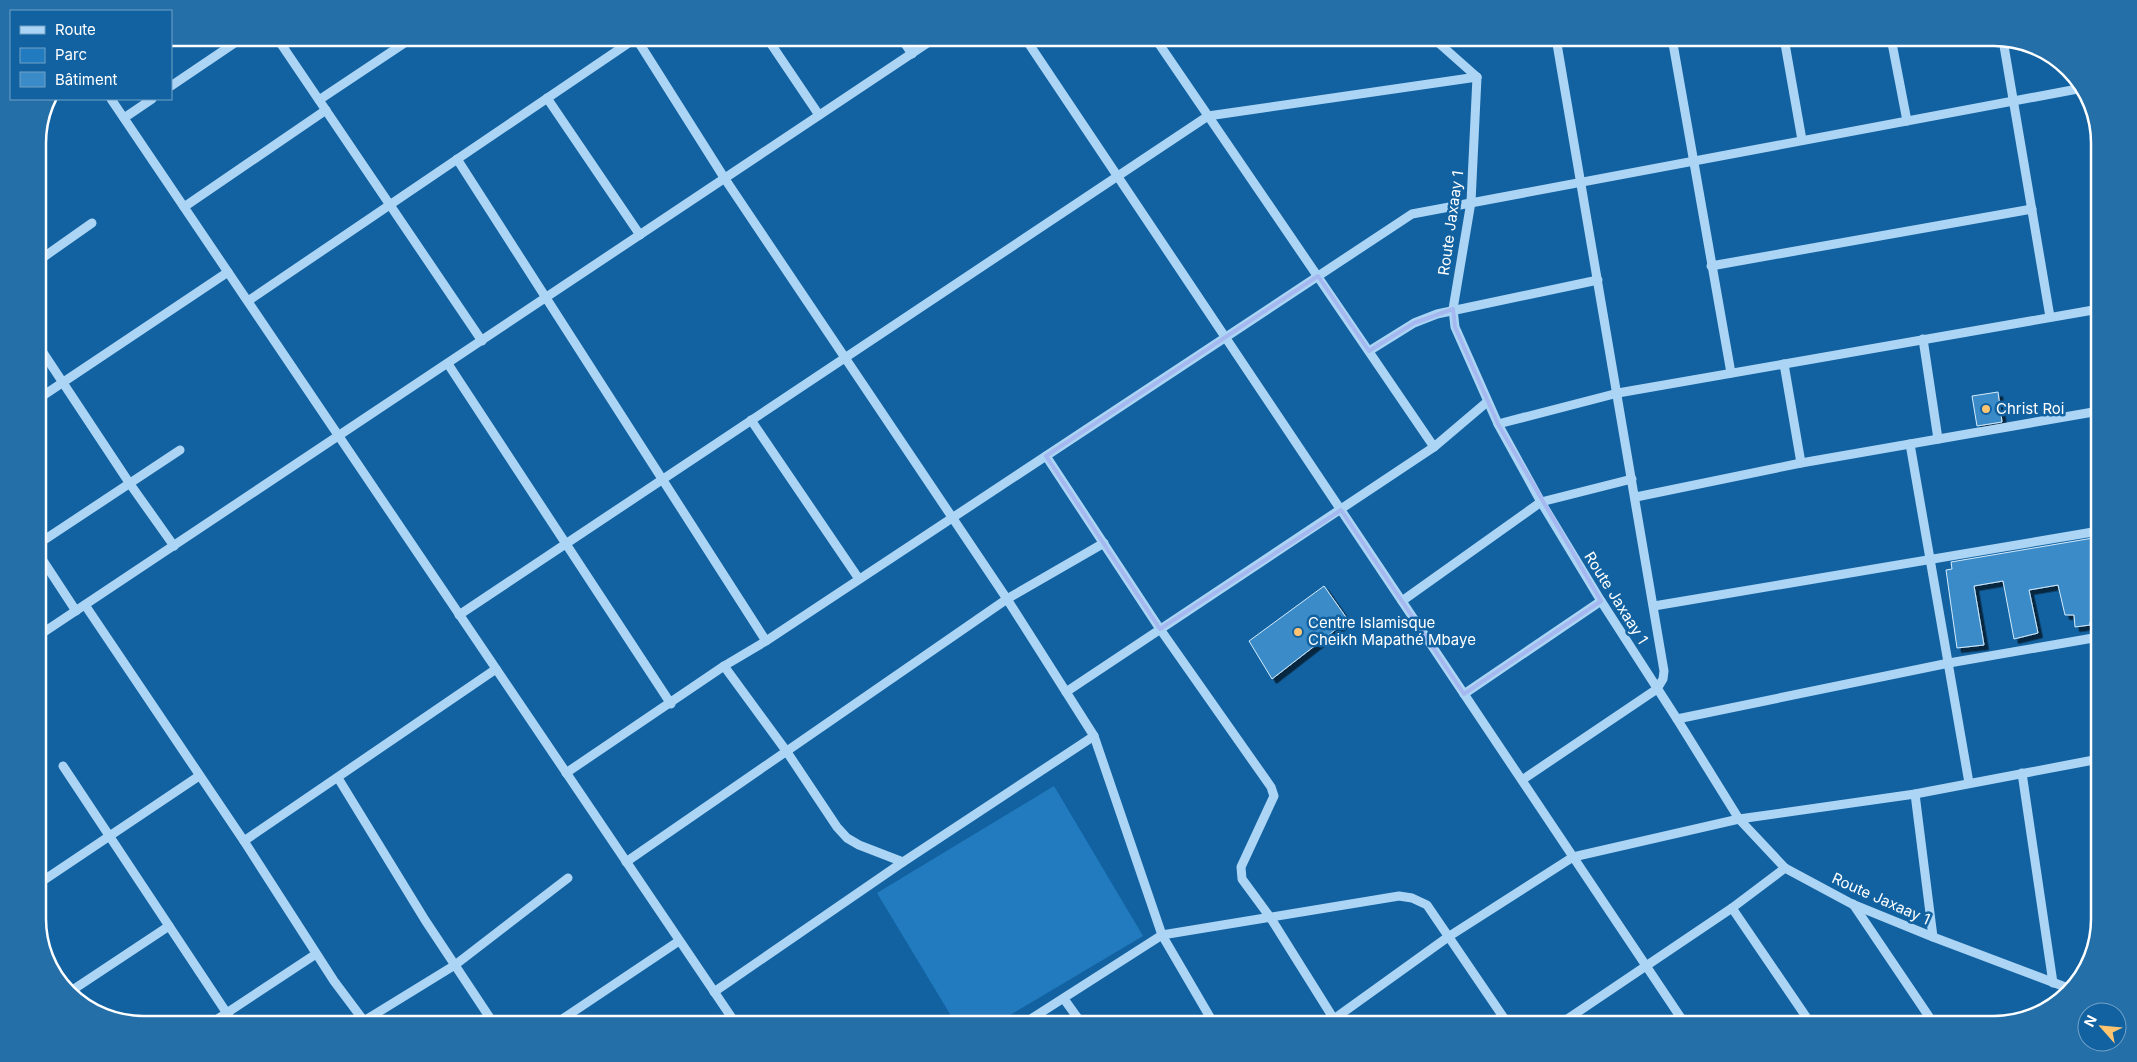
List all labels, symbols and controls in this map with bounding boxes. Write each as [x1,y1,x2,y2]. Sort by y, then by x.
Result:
legend [10,10,172,100]
text: Route [55,20,96,39]
text: Parc [55,45,87,64]
text: Bâtiment [55,70,118,89]
street label: Route Jaxaay 1 [1434,169,1467,277]
place label: Christ Roi [1996,399,2064,418]
marker: Christ Roi [1980,403,1992,415]
street label: Route Jaxaay 1 [1580,548,1652,648]
place label: Centre Islamisque Cheikh Mapathé Mbaye [1308,613,1476,649]
marker: Centre Islamisque Cheikh Mapathé Mbaye [1292,626,1304,638]
street label: Route Jaxaay 1 [1829,868,1933,929]
north arrow [2077,1002,2127,1052]
text: N [2080,1012,2100,1029]

